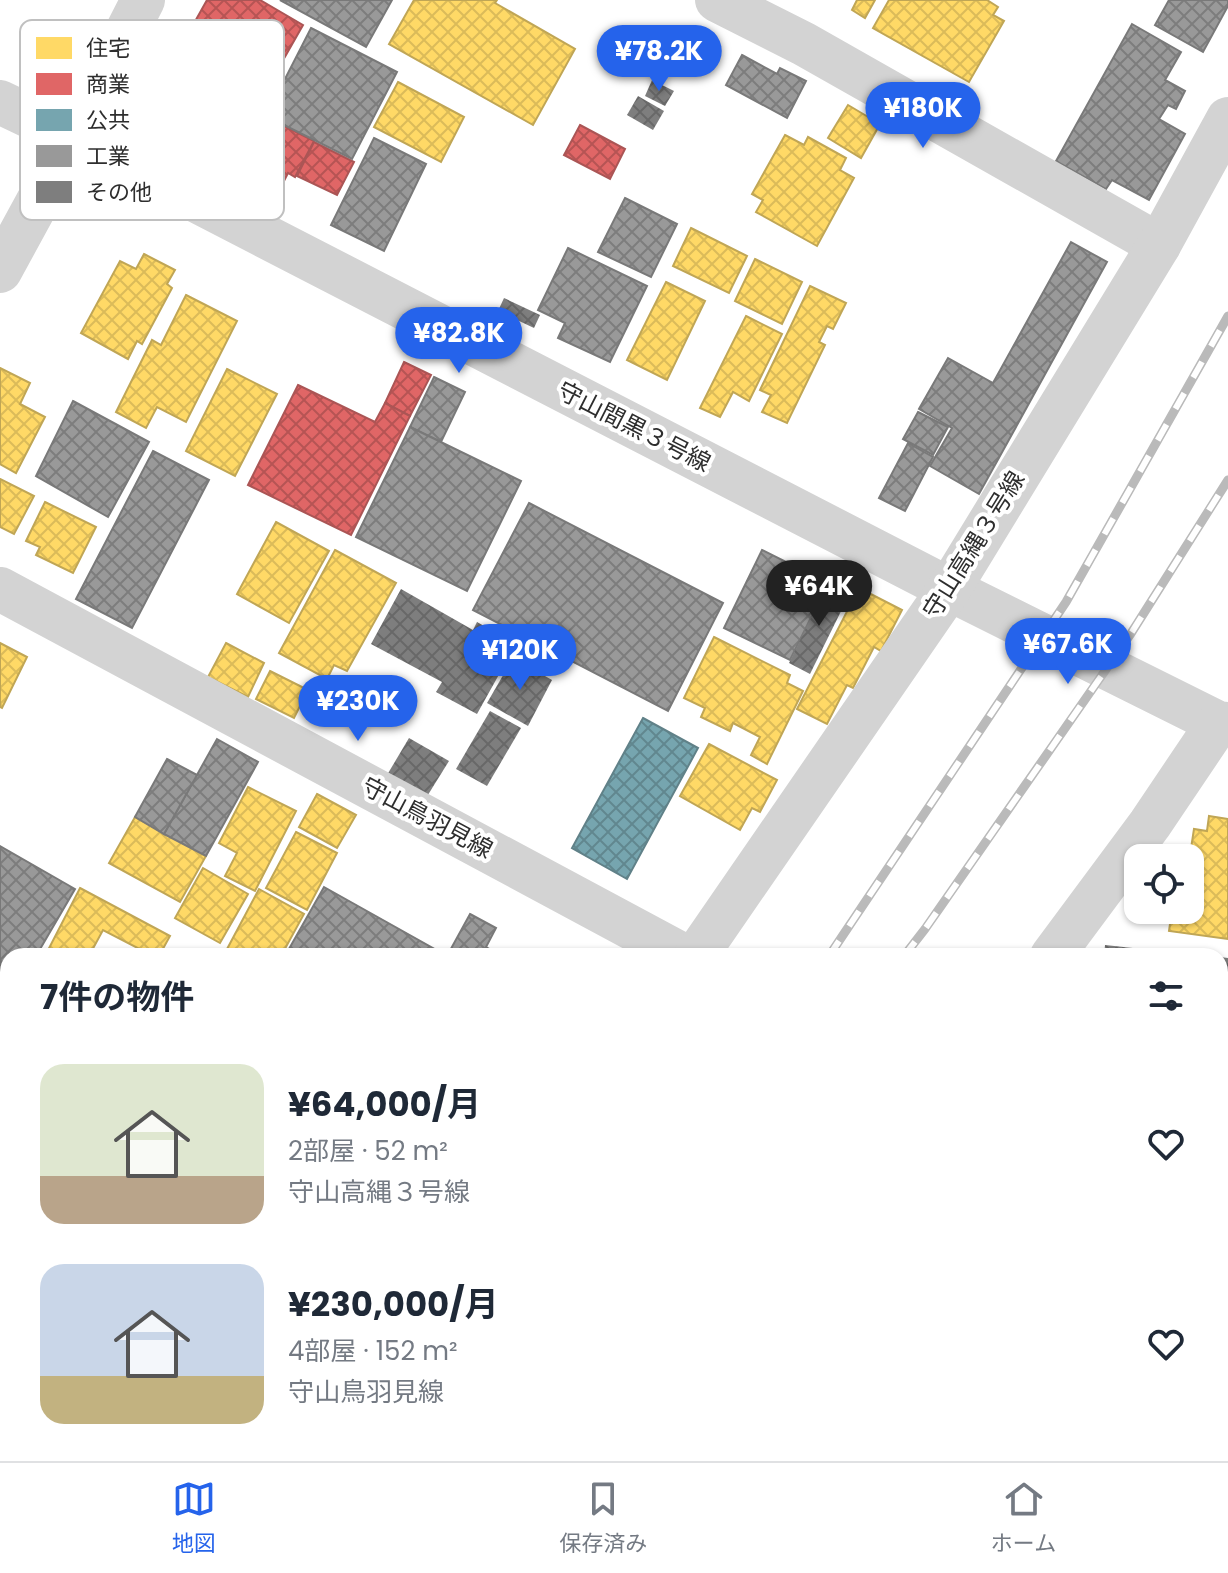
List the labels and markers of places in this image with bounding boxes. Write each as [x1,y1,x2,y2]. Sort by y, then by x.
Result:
pin: ¥78.2K [594,25,724,93]
pin: ¥180K [867,82,979,150]
pin: ¥82.8K [394,307,524,375]
pin: ¥64K [772,560,866,628]
pin: ¥67.6K [1003,618,1133,686]
pin: ¥120K [464,624,576,692]
pin: ¥230K [302,675,414,743]

